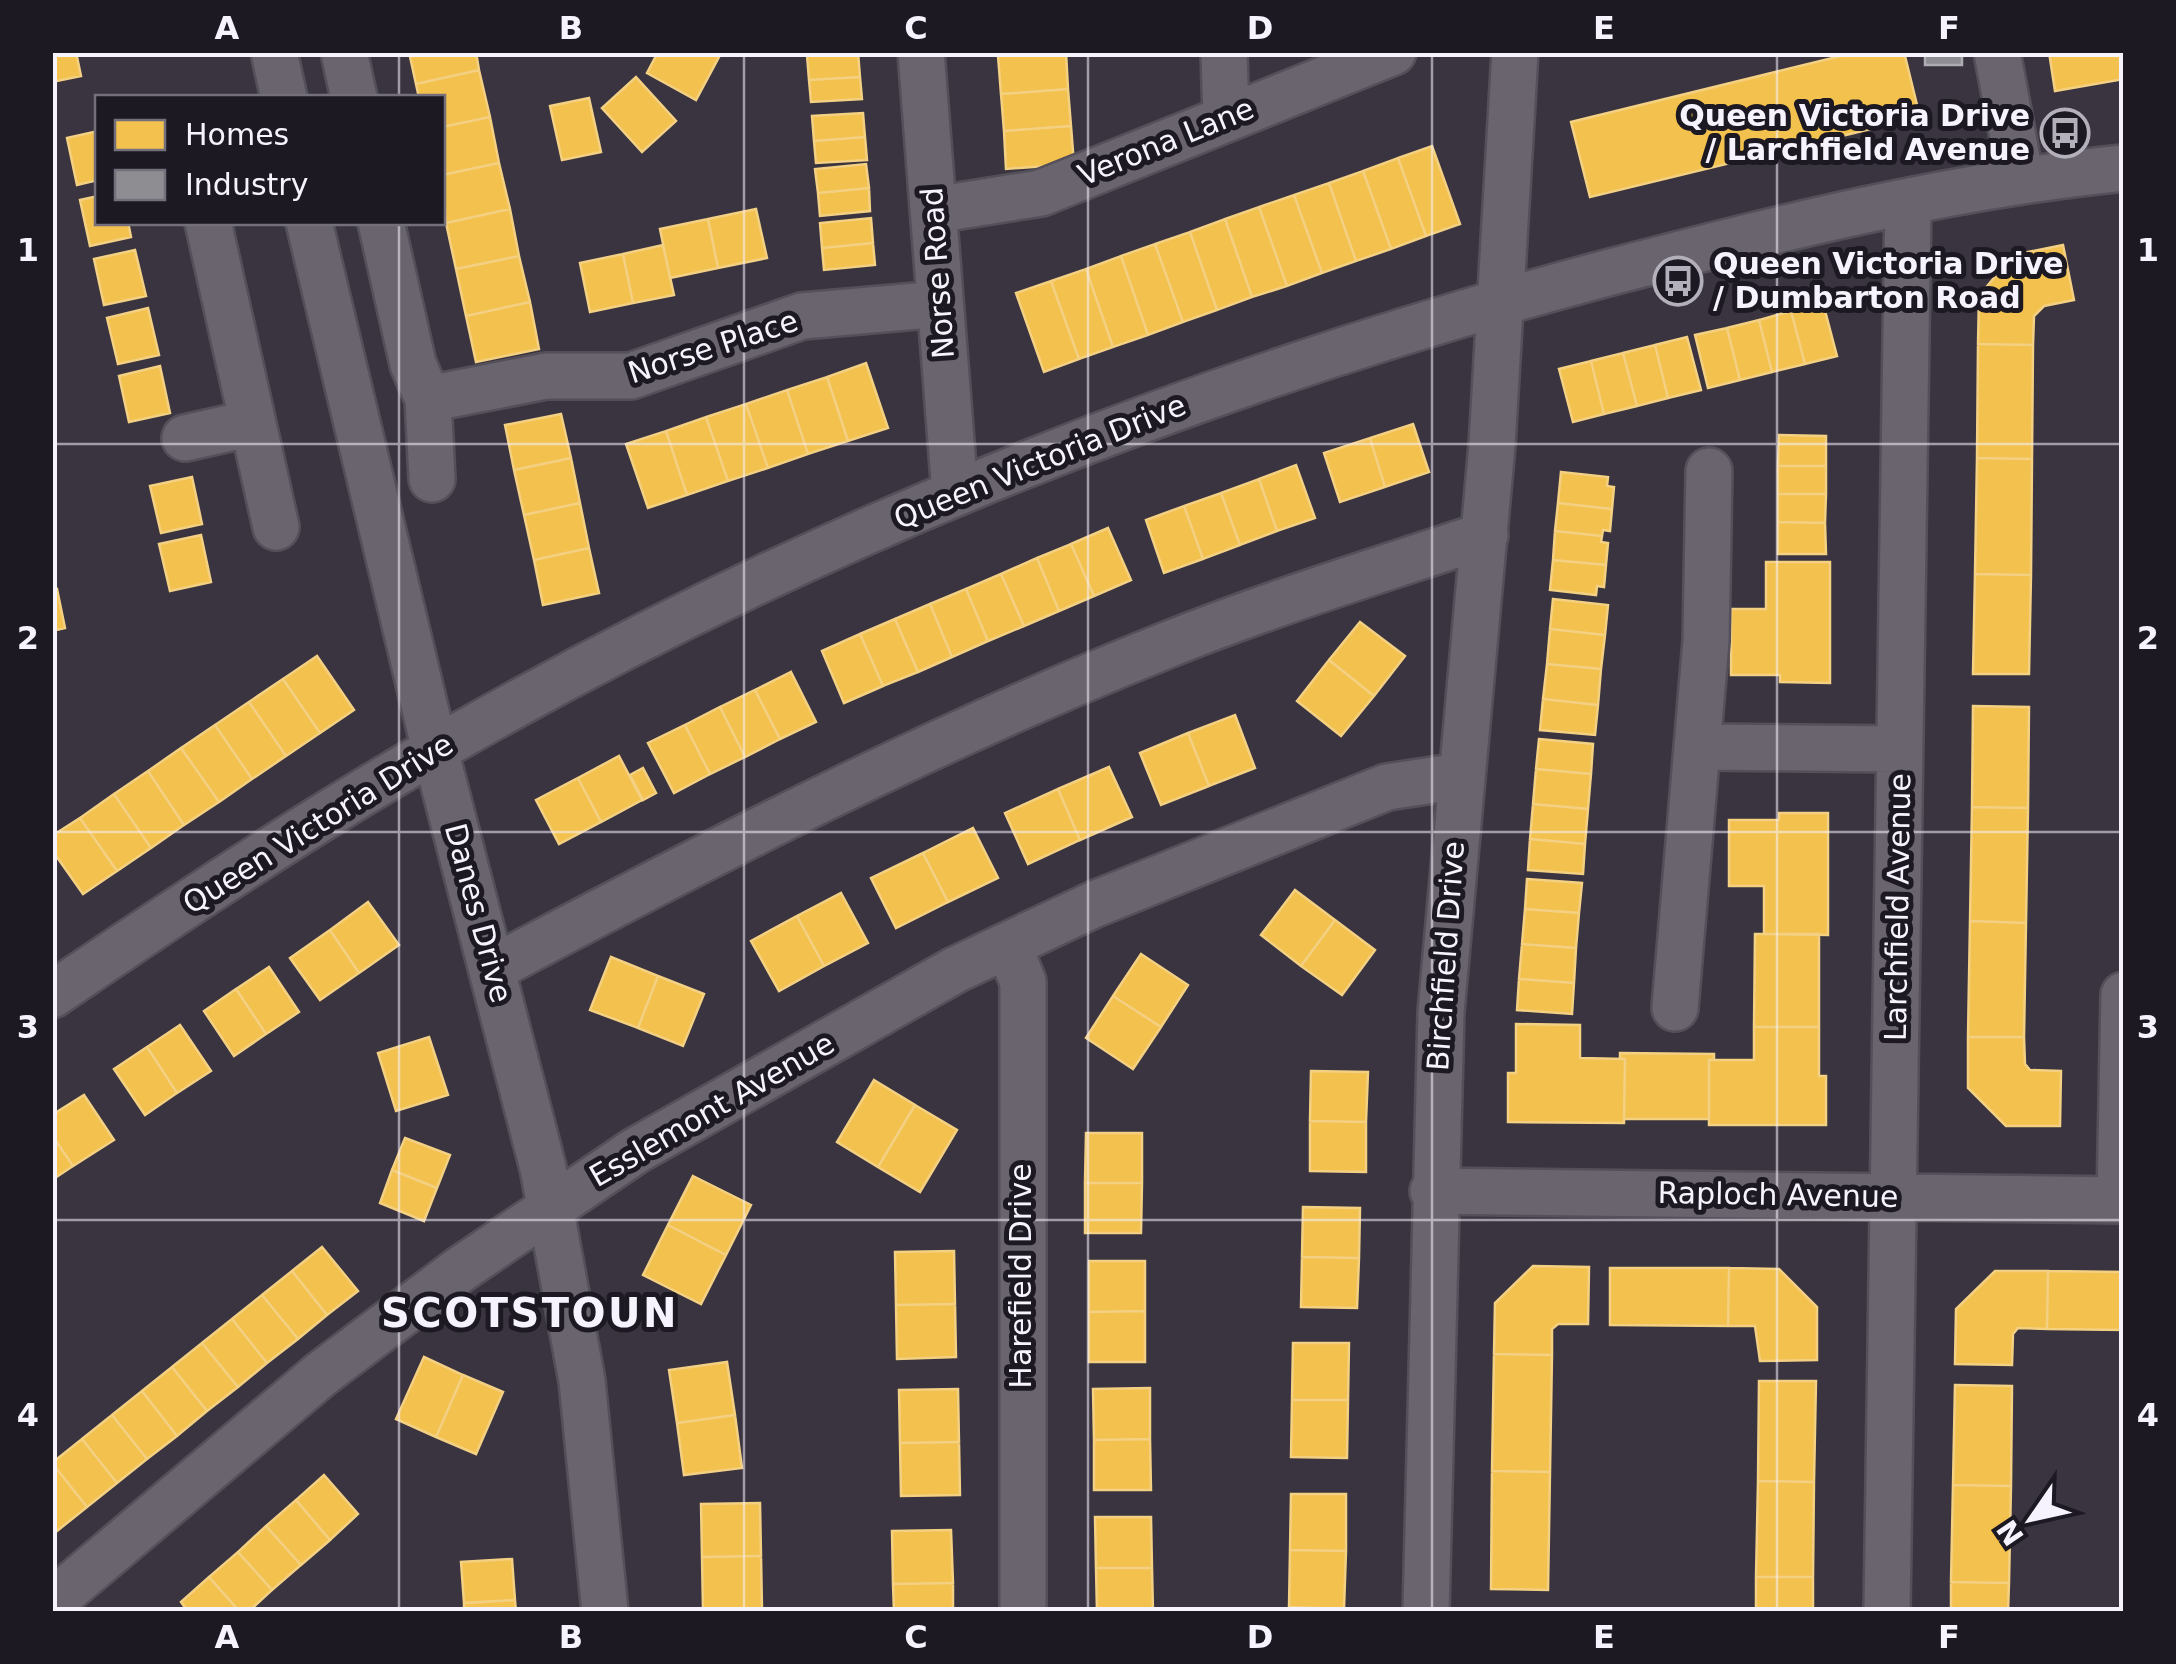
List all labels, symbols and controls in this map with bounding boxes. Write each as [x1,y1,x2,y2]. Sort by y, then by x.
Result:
text: A [215,9,240,47]
text: B [559,9,583,47]
text: C [904,9,928,47]
text: D [1247,9,1273,47]
text: E [1593,9,1615,47]
text: F [1938,9,1960,47]
street label: Verona Lane [1073,90,1259,193]
legend [95,95,445,225]
place label: Queen Victoria Drive / Larchfield Avenue [1679,98,2030,167]
bus stop icon: Queen Victoria Drive / Larchfield Avenue [2039,107,2091,159]
text: Homes [185,117,289,152]
text: Industry [185,167,308,202]
street label: Norse Road [914,186,961,360]
text: 1 [17,231,39,269]
text: 1 [2137,231,2159,269]
place label: Queen Victoria Drive / Dumbarton Road [1713,246,2064,315]
bus stop icon: Queen Victoria Drive / Dumbarton Road [1652,255,1704,307]
street label: Norse Place [623,303,802,390]
street label: Queen Victoria Drive [889,387,1191,536]
text: 2 [17,619,39,657]
text: 2 [2137,619,2159,657]
street label: Queen Victoria Drive [176,726,459,921]
street label: Larchfield Avenue [1878,773,1917,1041]
street label: Danes Drive [438,819,519,1006]
street label: Birchfield Drive [1420,840,1471,1072]
text: 3 [17,1008,39,1046]
text: 3 [2137,1008,2159,1046]
street label: Esslemont Avenue [583,1025,840,1194]
street label: Harefield Drive [1003,1163,1038,1389]
street label: Raploch Avenue [1657,1175,1899,1214]
district label: SCOTSTOUN [381,1290,679,1336]
text: 4 [17,1396,39,1434]
text: 4 [2137,1396,2159,1434]
north arrow [1981,1469,2081,1569]
text: N [1990,1514,2031,1552]
text: A [215,1618,240,1656]
text: B [559,1618,583,1656]
text: C [904,1618,928,1656]
text: D [1247,1618,1273,1656]
text: E [1593,1618,1615,1656]
text: F [1938,1618,1960,1656]

